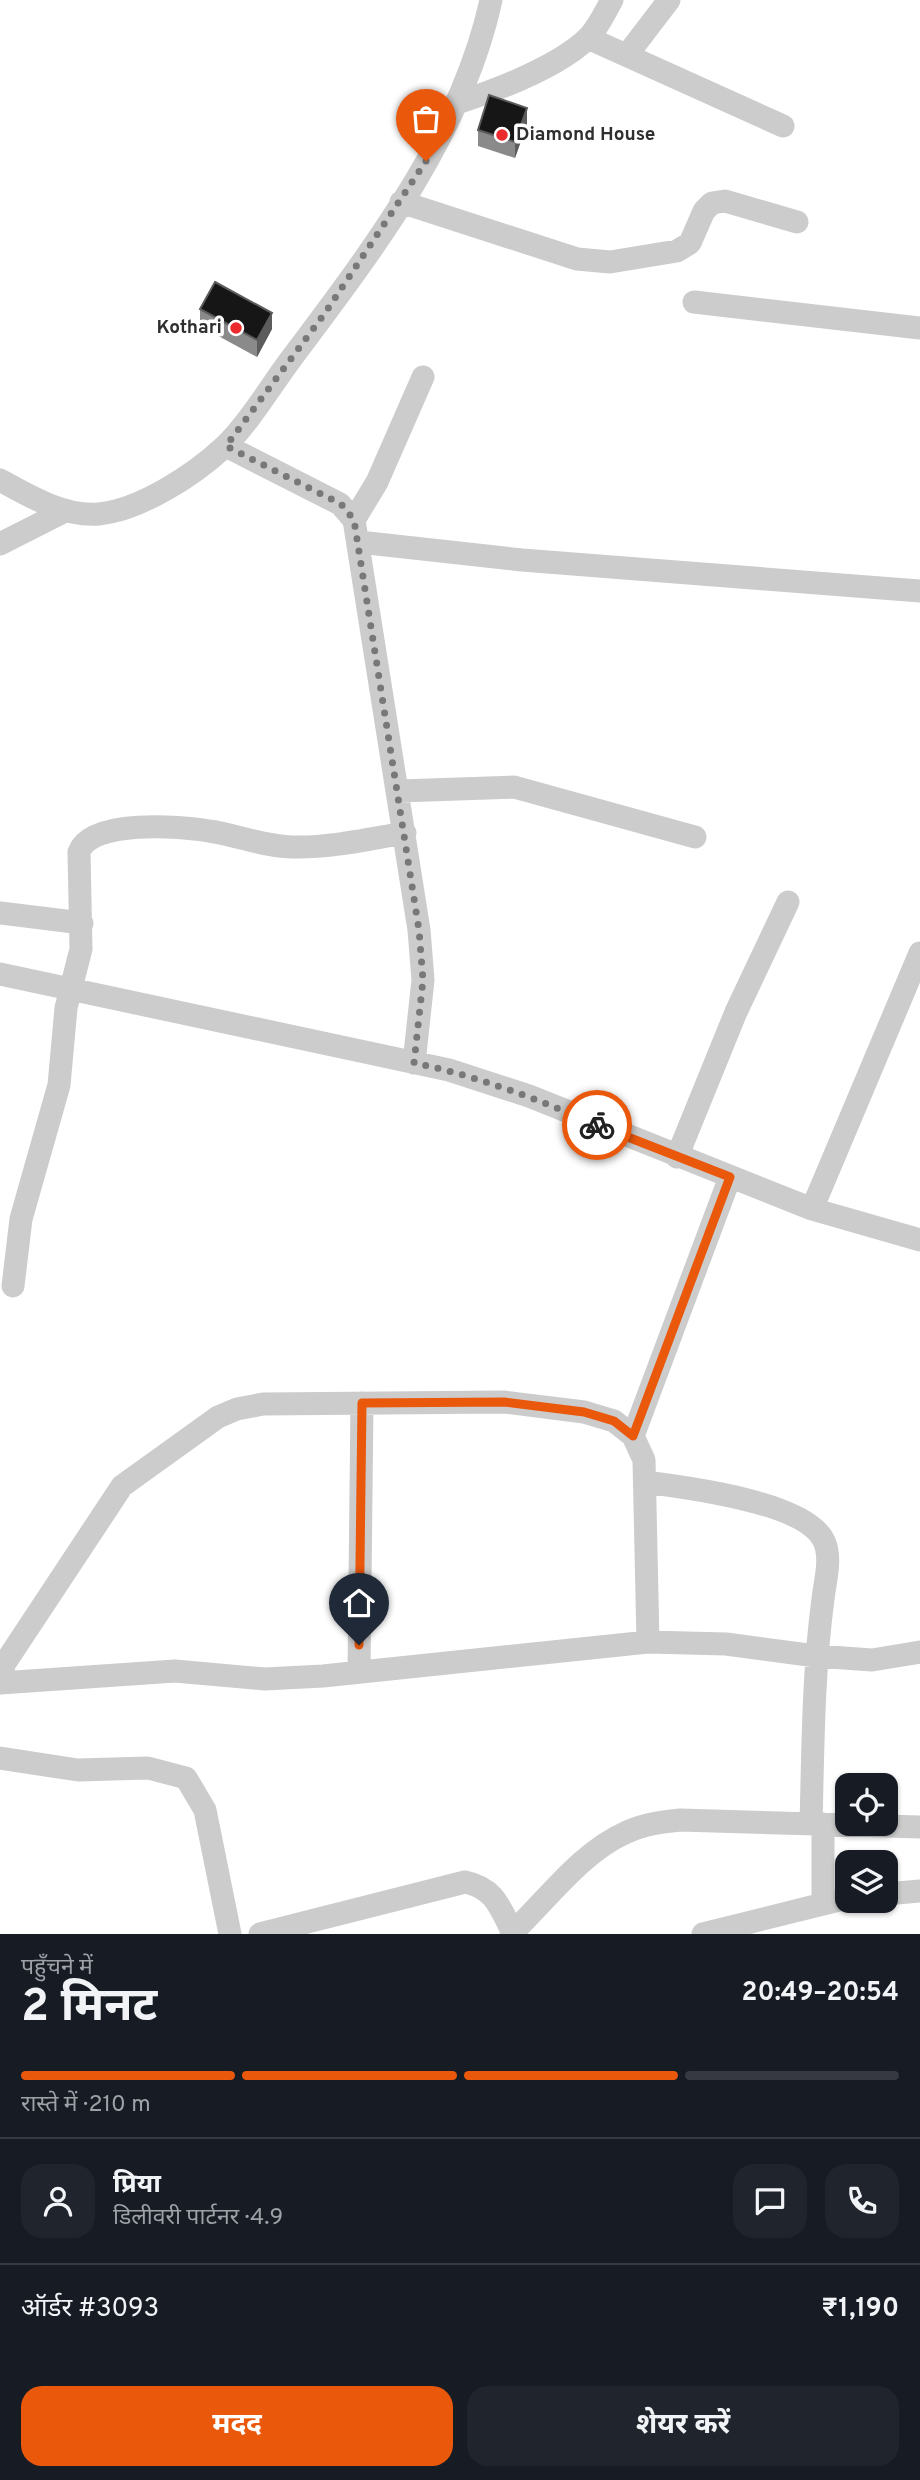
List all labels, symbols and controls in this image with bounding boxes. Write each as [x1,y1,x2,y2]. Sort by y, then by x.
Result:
pin [396,89,456,161]
icon: bag [407,100,445,138]
place label: Diamond House [516,123,655,147]
marker: Diamond House [494,127,510,143]
place label: Kothari [157,316,222,340]
marker: Kothari [228,320,244,336]
courier [562,1090,632,1160]
icon: bike [578,1106,616,1144]
pin [329,1573,389,1645]
icon: home [340,1584,378,1622]
map controls [835,1773,898,1913]
button: locate [835,1773,898,1836]
button: layers [835,1850,898,1913]
text: पहुँचने में [21,1954,93,1983]
text: 20:49–20:54 [742,1977,899,2010]
text: 2 मिनट [21,1979,157,2038]
text: रास्ते में · 210 m [21,2091,151,2120]
button: person [21,2164,95,2238]
button: chat [733,2164,807,2238]
button: phone [825,2164,899,2238]
text: प्रिया [113,2169,161,2202]
text: डिलीवरी पार्टनर · 4.9 [113,2204,283,2233]
text: ऑर्डर #3093 [21,2293,159,2326]
text: ₹1,190 [821,2293,899,2326]
button: मदद [21,2386,453,2466]
button: शेयर करें [467,2386,899,2466]

